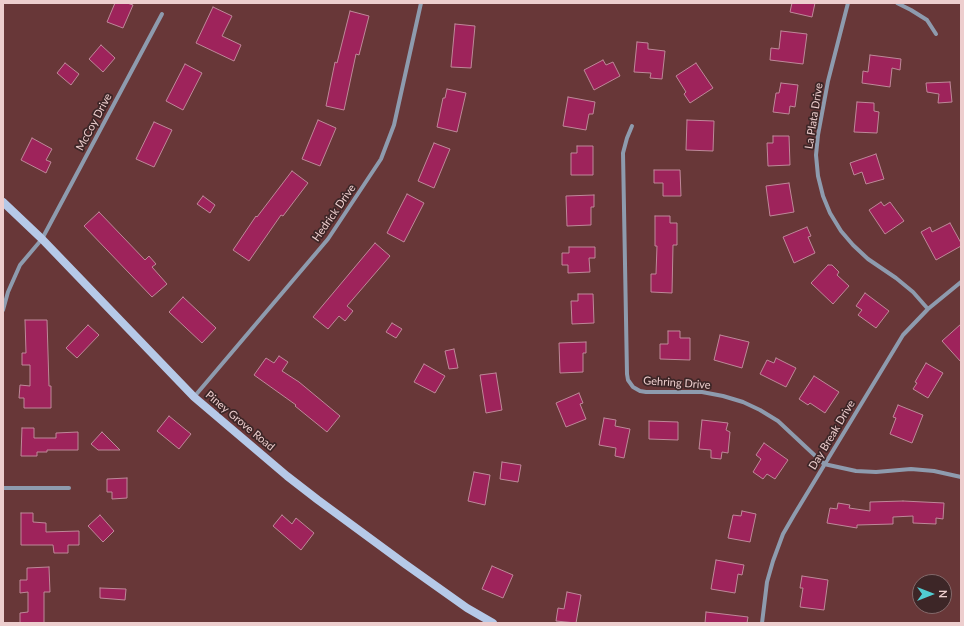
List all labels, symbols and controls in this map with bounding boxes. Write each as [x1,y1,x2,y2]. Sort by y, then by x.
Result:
street label: La Plata Drive [802,82,826,150]
street label: McCoy Drive [73,91,115,153]
street label: Hedrick Drive [309,182,359,244]
street label: Gehring Drive [643,374,711,392]
street label: Piney Grove Road [203,388,277,454]
street label: Day Break Drive [806,398,858,472]
north arrow [912,574,952,614]
text: N [937,590,950,598]

